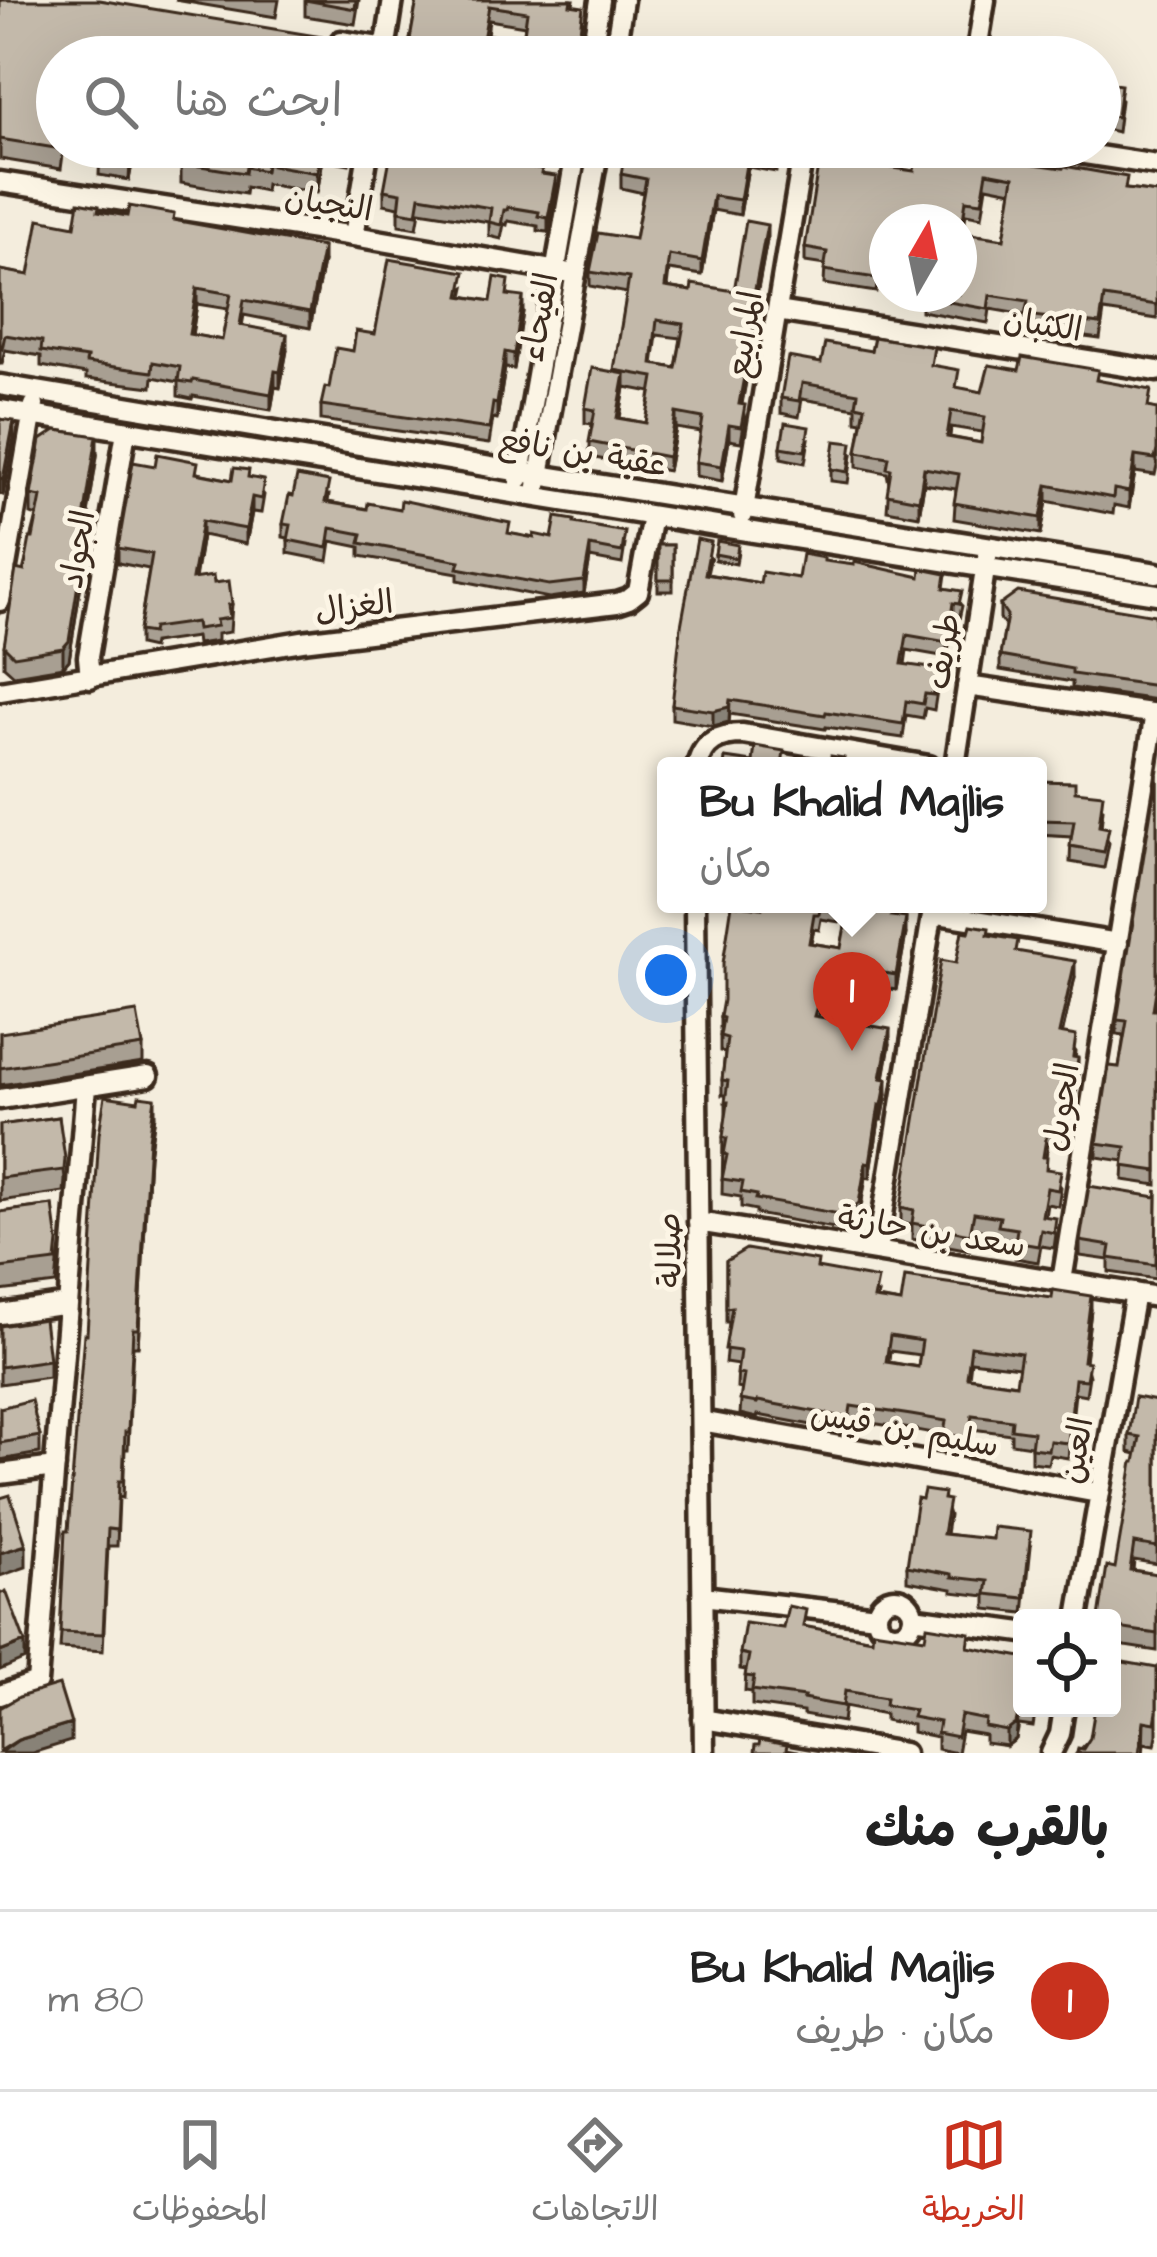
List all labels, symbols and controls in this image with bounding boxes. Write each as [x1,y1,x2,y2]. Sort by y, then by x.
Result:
search box [36,36,1121,168]
icon: search [78,69,144,135]
text: ابحث هنا [174,71,342,133]
street label: النجيان [281,174,376,234]
north arrow [869,204,977,312]
street label: الفيحاء [510,269,570,366]
street label: المرابيع [715,287,775,381]
street label: الكثبان [1000,296,1085,354]
street label: عقبة بن نافع [495,417,670,489]
street label: الجواد [48,507,107,592]
street label: الغزال [312,579,396,635]
street label: طريف [915,610,973,693]
popup [657,757,1047,913]
text: Bu Khalid Majlis [700,772,1004,834]
text: مكان [700,839,772,893]
your location [636,945,696,1005]
pin: 1 [813,952,891,1051]
street label: الحويل [1032,1060,1092,1155]
street label: سعد بن حارثة [834,1194,1029,1270]
street label: صلالة [646,1212,694,1288]
street label: سليم بن قيس [807,1391,1002,1470]
street label: العين [1049,1414,1105,1487]
map controls [1013,1609,1121,1717]
button: locate [1013,1609,1121,1717]
text: بالقرب منك [865,1795,1109,1866]
text: Bu Khalid Majlis [690,1938,995,2000]
text: 80 m [48,1974,144,2028]
text: 1 [1068,1974,1073,2028]
text: مكان · طريف [795,2005,995,2059]
tab: المحفوظات [132,2112,268,2238]
tab: الاتجاهات [531,2112,659,2238]
tab: الخريطة [922,2112,1025,2238]

